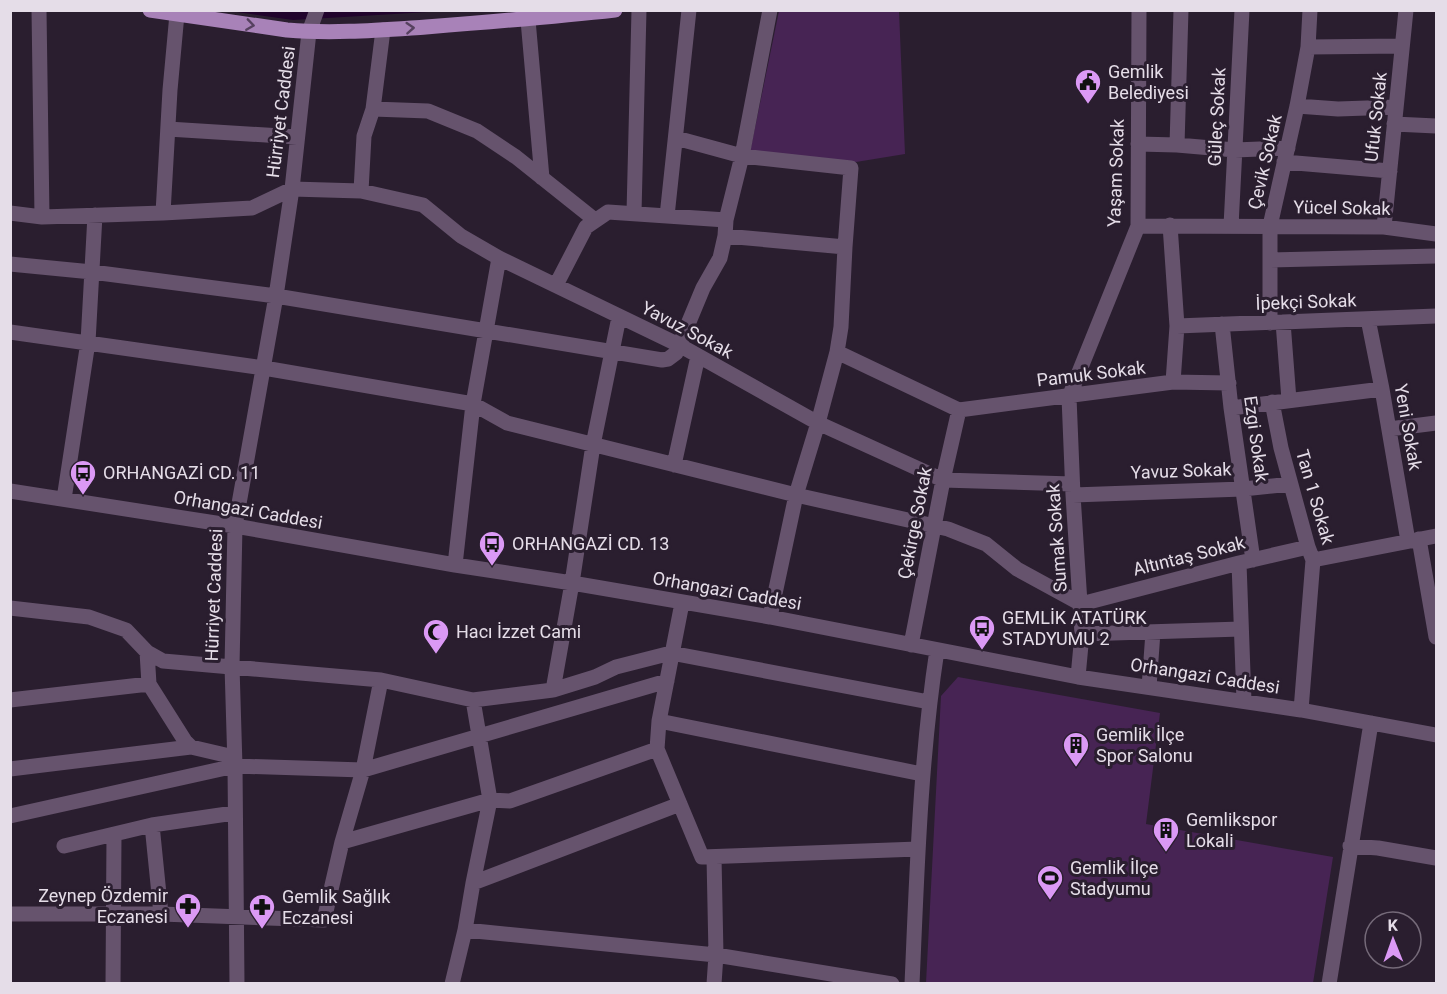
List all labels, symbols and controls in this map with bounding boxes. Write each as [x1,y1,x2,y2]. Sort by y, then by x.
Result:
one-way arrow [245,18,254,30]
one-way arrow [405,22,414,35]
street label: Hürriyet Caddesi [262,45,299,179]
place label: Gemlik Belediyesi [1108,61,1189,103]
street label: Güleç Sokak [1203,66,1230,167]
public building icon: Gemlik Belediyesi [1073,67,1103,105]
street label: Ufuk Sokak [1360,70,1391,163]
street label: Çevik Sokak [1243,112,1286,211]
street label: Yaşam Sokak [1103,118,1128,227]
street label: Yücel Sokak [1293,196,1392,219]
street label: İpekçi Sokak [1255,289,1358,314]
street label: Yavuz Sokak [638,297,737,363]
street label: Pamuk Sokak [1035,356,1147,391]
street label: Yeni Sokak [1391,382,1427,473]
street label: Ezgi Sokak [1240,394,1273,484]
street label: Tan 1 Sokak [1292,447,1339,547]
bus stop icon: ORHANGAZİ CD. 11 [68,458,98,496]
street label: Yavuz Sokak [1130,458,1233,483]
place label: ORHANGAZİ CD. 11 [103,462,260,483]
street label: Çekirge Sokak [893,464,936,581]
street label: Sumak Sokak [1042,482,1071,593]
street label: Orhangazi Caddesi [172,486,324,533]
street label: Hürriyet Caddesi [201,528,226,662]
bus stop icon: ORHANGAZİ CD. 13 [477,529,507,567]
street label: Altıntaş Sokak [1131,531,1248,580]
place label: ORHANGAZİ CD. 13 [512,533,669,554]
street label: Orhangazi Caddesi [651,567,803,614]
place label: GEMLİK ATATÜRK STADYUMU 2 [1002,607,1147,649]
bus stop icon: GEMLİK ATATÜRK STADYUMU 2 [967,613,997,651]
mosque icon: Hacı İzzet Cami [421,617,451,655]
place label: Hacı İzzet Cami [456,621,581,642]
street label: Orhangazi Caddesi [1129,653,1281,698]
place label: Gemlik İlçe Spor Salonu [1096,724,1193,766]
building icon: Gemlik İlçe Spor Salonu [1061,730,1091,768]
place label: Gemlikspor Lokali [1186,809,1277,851]
building icon: Gemlikspor Lokali [1151,815,1181,853]
place label: Gemlik İlçe Stadyumu [1070,857,1158,899]
sports icon: Gemlik İlçe Stadyumu [1035,863,1065,901]
place label: Zeynep Özdemir Eczanesi [38,885,168,927]
place label: Gemlik Sağlık Eczanesi [282,886,391,928]
pharmacy icon: Zeynep Özdemir Eczanesi [173,891,203,929]
pharmacy icon: Gemlik Sağlık Eczanesi [247,892,277,930]
north arrow [1363,910,1423,970]
text: K [1387,916,1399,935]

